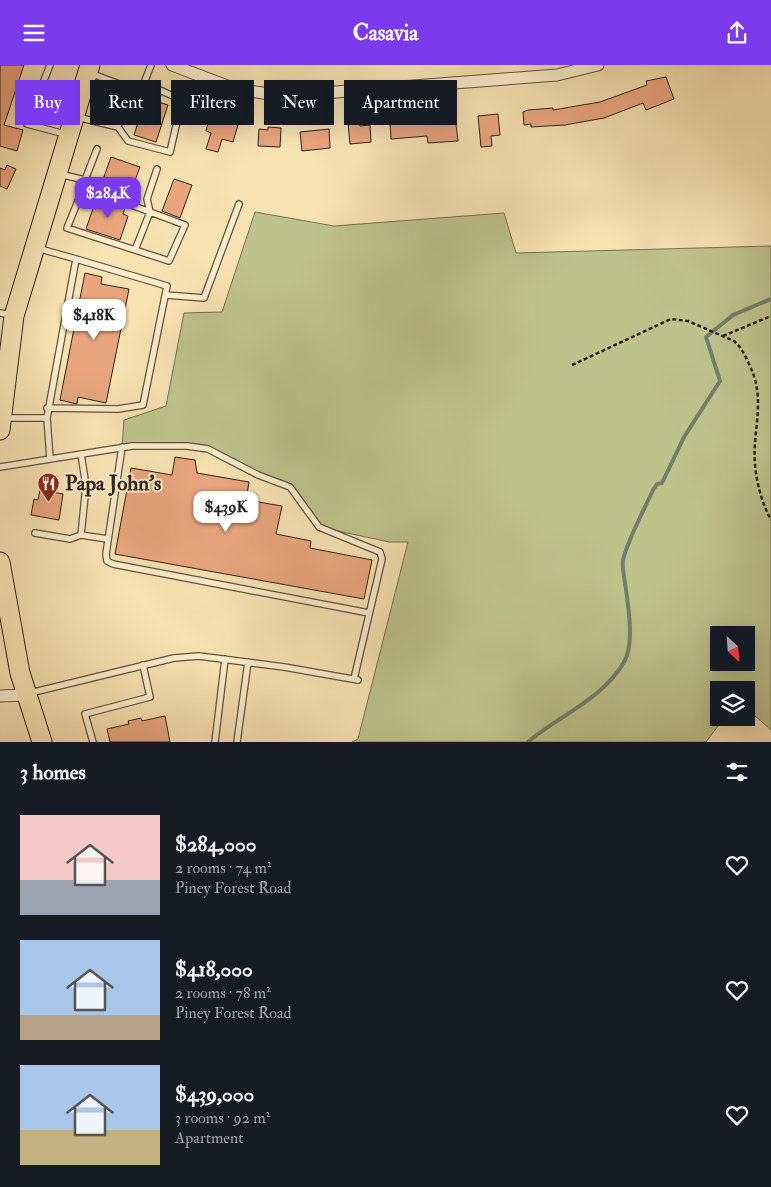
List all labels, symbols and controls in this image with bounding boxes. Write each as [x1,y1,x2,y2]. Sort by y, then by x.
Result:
icon: menu [20,19,48,47]
text: Casavia [353,19,418,47]
icon: share [723,19,751,47]
chip: Buy [15,80,80,125]
chip: Rent [90,80,161,125]
chip: Filters [171,80,254,125]
chip: New [264,80,334,125]
chip: Apartment [344,80,457,125]
pin: $284K [73,177,143,219]
text: $284K [86,183,130,203]
pin: $418K [59,299,129,341]
text: $418K [73,305,115,325]
place label: Papa John's [65,470,161,497]
restaurant icon: Papa John's [37,471,61,502]
pin: $439K [191,491,261,533]
text: $439K [204,497,248,517]
north arrow [710,626,755,671]
map controls [710,626,755,726]
button: layers [710,681,755,726]
icon: filters [723,758,751,786]
text: 3 homes [20,759,86,786]
text: $284,000 [175,831,256,858]
icon: home [60,835,120,895]
icon: heart [723,851,751,879]
text: 2 rooms · 74 m² [175,858,271,878]
text: Piney Forest Road [175,878,291,898]
text: $418,000 [175,956,253,983]
icon: home [60,960,120,1020]
icon: heart [723,976,751,1004]
text: 2 rooms · 78 m² [175,983,271,1003]
text: Piney Forest Road [175,1003,291,1023]
text: $439,000 [175,1081,254,1108]
icon: home [60,1085,120,1145]
icon: heart [723,1101,751,1129]
text: 3 rooms · 92 m² [175,1108,270,1128]
text: Apartment [175,1128,243,1148]

